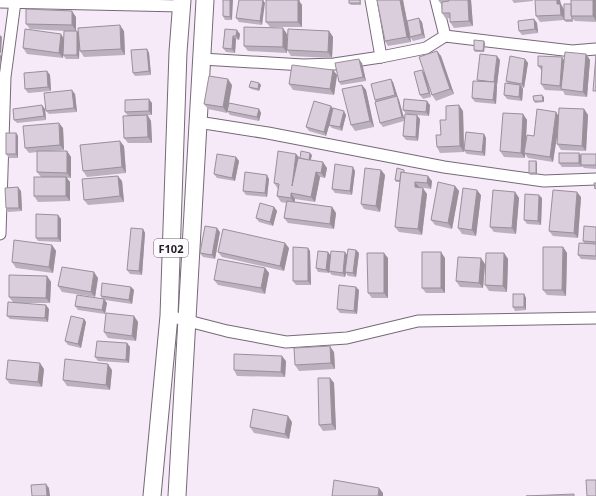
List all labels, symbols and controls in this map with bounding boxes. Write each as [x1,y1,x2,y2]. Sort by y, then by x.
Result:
road number: F102 [154,239,188,257]

